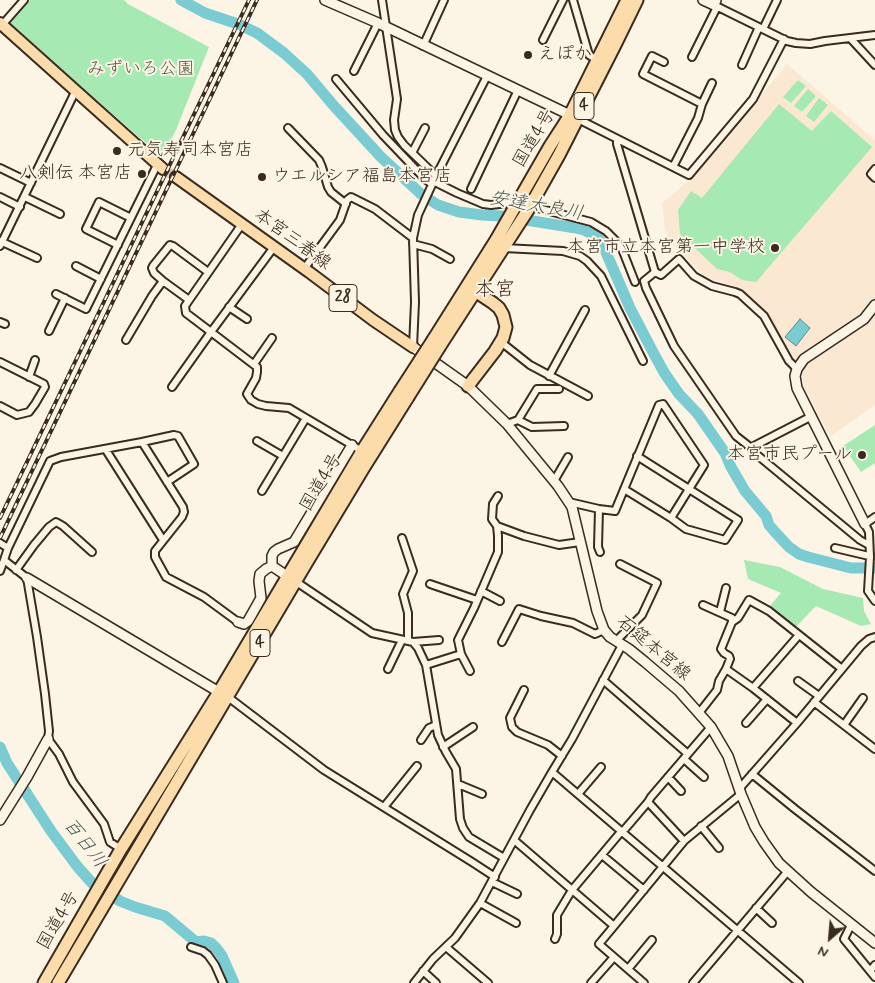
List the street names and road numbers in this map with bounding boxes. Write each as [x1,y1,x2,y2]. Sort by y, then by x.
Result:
road number: 4 [574,92,594,120]
street label: 国道4号 [509,106,561,172]
street label: 本宮三春線 [249,205,335,275]
road number: 28 [329,284,357,312]
street label: 国道4号 [296,450,348,516]
street label: 石筵本宮線 [612,612,694,686]
road number: 4 [250,630,270,656]
street label: 国道4号 [34,888,84,954]

